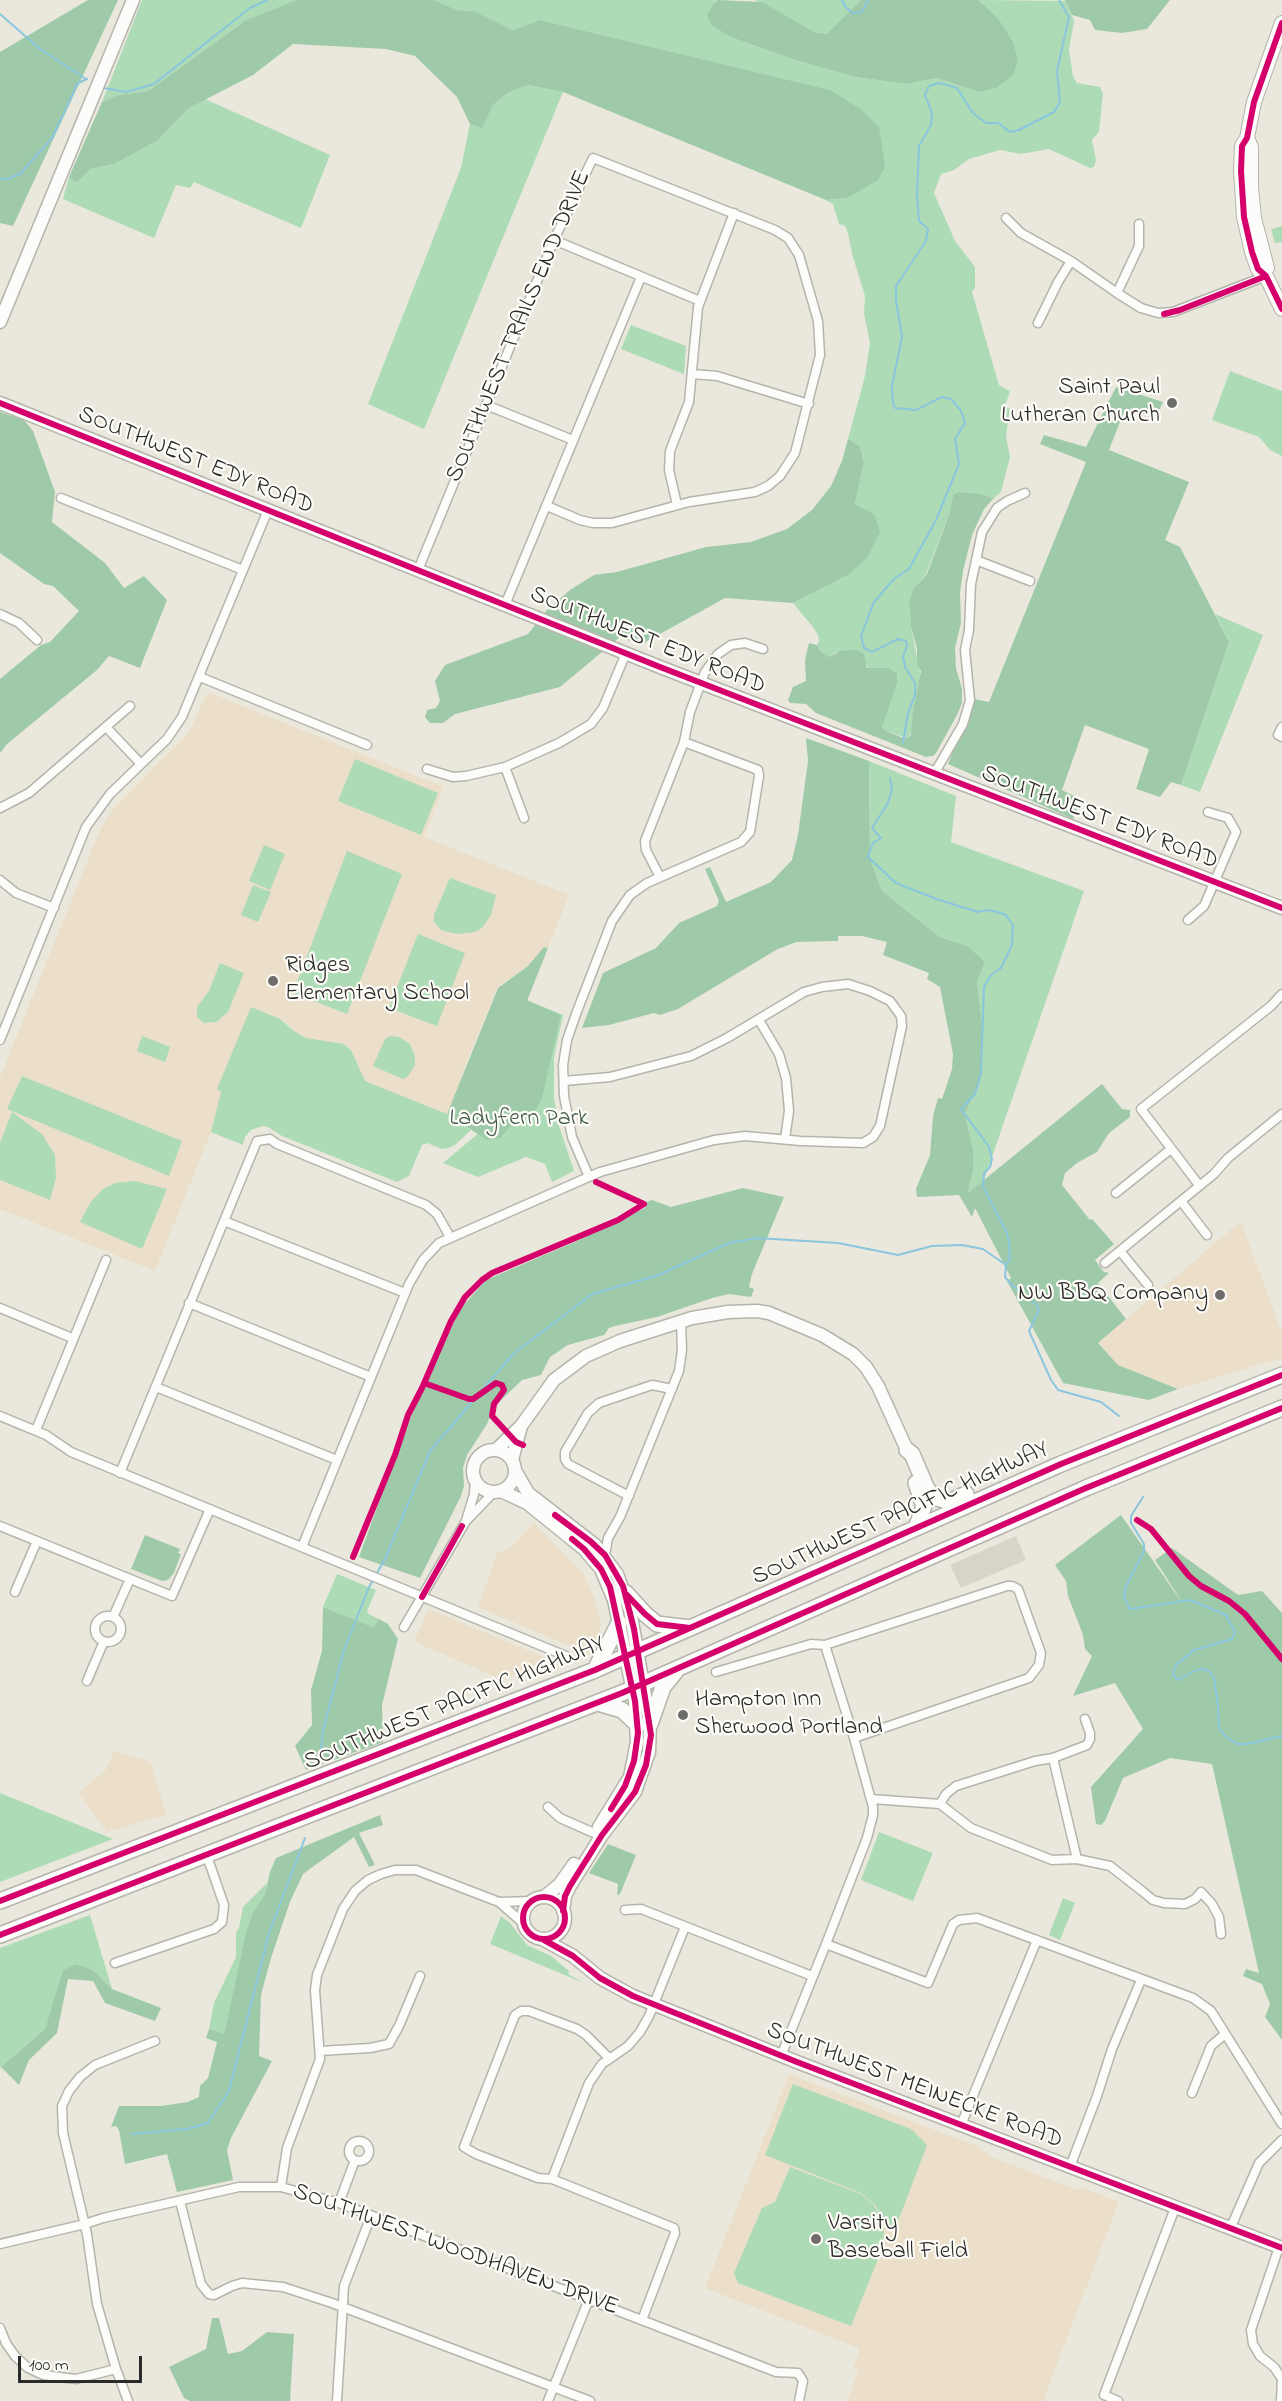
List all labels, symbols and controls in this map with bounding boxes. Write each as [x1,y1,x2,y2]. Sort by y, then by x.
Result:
street label: SOUTHWEST TRAILS END DRIVE [441,167,599,487]
place label: Saint Paul Lutheran Church [1001,375,1160,431]
marker: Saint Paul Lutheran Church [1165,396,1179,410]
street label: SOUTHWEST EDY ROAD [73,402,317,522]
street label: SOUTHWEST EDY ROAD [525,582,769,702]
street label: SOUTHWEST EDY ROAD [976,760,1222,878]
place label: Ridges Elementary School [285,953,469,1009]
marker: Ridges Elementary School [266,974,280,988]
park label: Ladyfern Park [449,1106,589,1134]
place label: NW BBQ Company [1018,1281,1208,1309]
marker: NW BBQ Company [1213,1288,1227,1302]
street label: SOUTHWEST PACIFIC HIGHWAY [748,1436,1054,1594]
street label: SOUTHWEST PACIFIC HIGHWAY [300,1631,610,1779]
place label: Hampton Inn Sherwood Portland [695,1687,883,1743]
marker: Hampton Inn Sherwood Portland [676,1708,690,1722]
street label: SOUTHWEST MEINECKE ROAD [762,2017,1066,2157]
street label: SOUTHWEST WOODHAVEN DRIVE [288,2179,622,2323]
place label: Varsity Baseball Field [828,2211,968,2267]
marker: Varsity Baseball Field [809,2232,823,2246]
scale bar [21,2344,146,2382]
text: 100 m [29,2353,69,2379]

